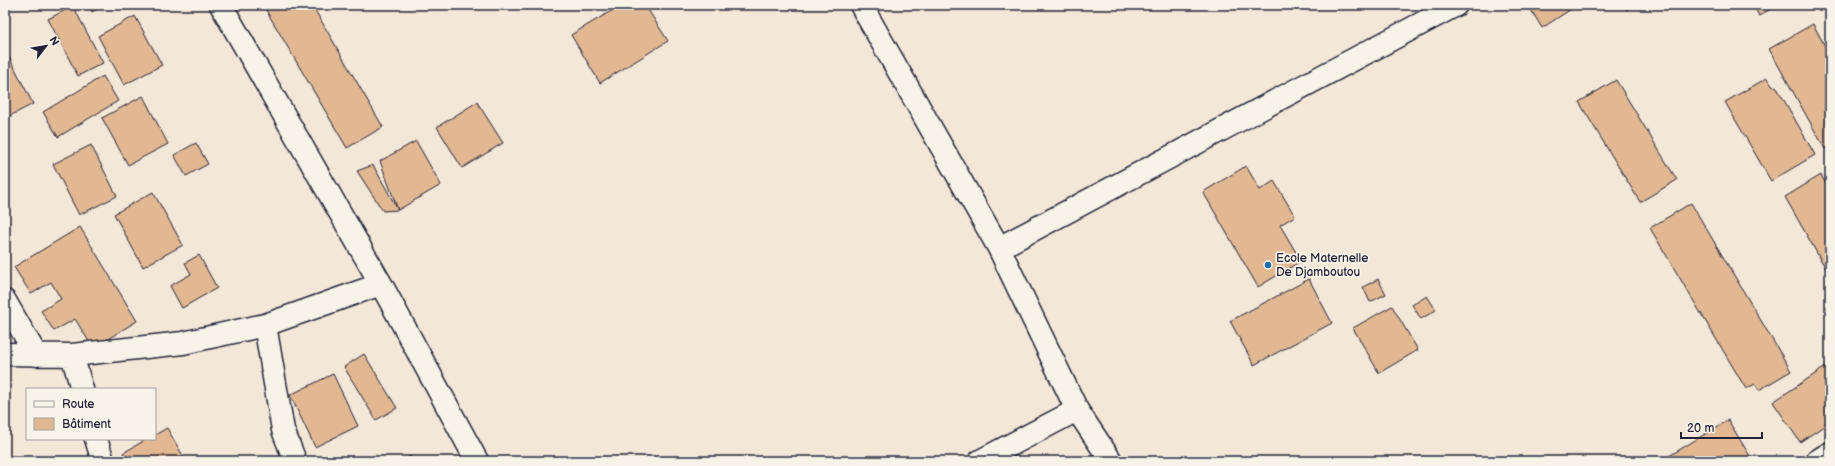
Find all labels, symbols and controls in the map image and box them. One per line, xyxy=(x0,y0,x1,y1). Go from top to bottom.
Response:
north arrow xyxy=(26,26,66,66)
text: N xyxy=(46,34,62,48)
place label: Ecole Maternelle De Djamboutou xyxy=(1276,251,1368,280)
marker: Ecole Maternelle De Djamboutou xyxy=(1263,260,1273,270)
legend xyxy=(26,388,156,440)
text: Route xyxy=(62,397,94,412)
scale bar xyxy=(1681,414,1762,440)
text: Bâtiment xyxy=(62,417,111,432)
text: 20 m xyxy=(1687,421,1714,436)

